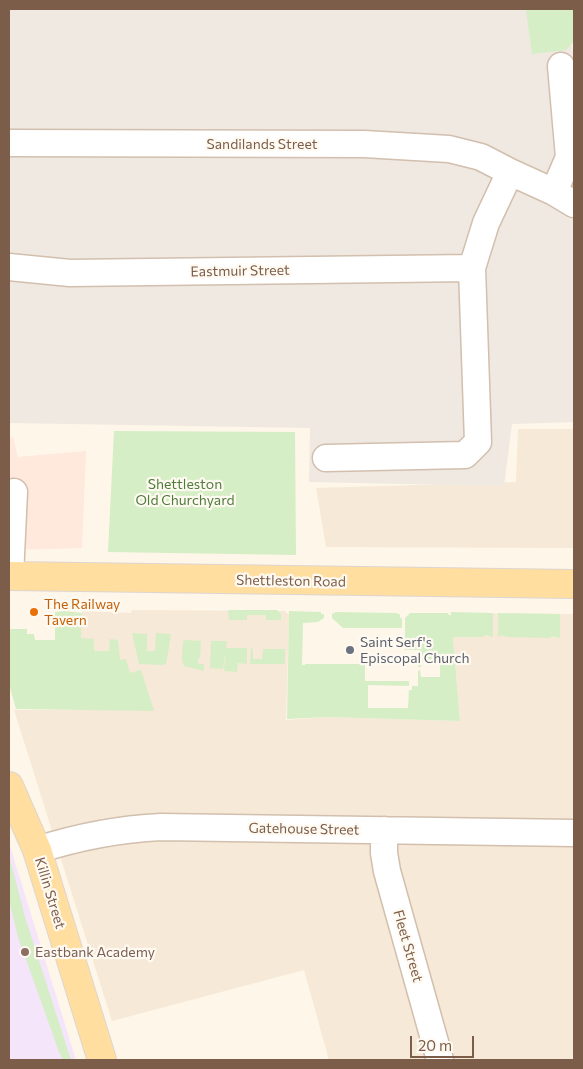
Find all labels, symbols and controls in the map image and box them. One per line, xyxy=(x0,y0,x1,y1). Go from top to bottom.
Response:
street label: Sandilands Street xyxy=(207,136,317,152)
street label: Eastmuir Street xyxy=(190,262,290,280)
park label: Shettleston Old Churchyard xyxy=(135,476,235,508)
street label: Shettleston Road xyxy=(236,572,346,590)
place label: The Railway Tavern xyxy=(44,596,120,628)
marker: The Railway Tavern xyxy=(28,606,40,618)
place label: Saint Serf's Episcopal Church xyxy=(360,634,469,666)
marker: Saint Serf's Episcopal Church xyxy=(344,644,356,656)
street label: Gatehouse Street xyxy=(248,820,360,838)
street label: Killin Street xyxy=(31,855,69,931)
street label: Fleet Street xyxy=(390,908,426,984)
place label: Eastbank Academy xyxy=(35,944,155,960)
marker: Eastbank Academy xyxy=(19,946,31,958)
scale bar xyxy=(413,1026,477,1058)
text: 20 m xyxy=(418,1036,452,1054)

